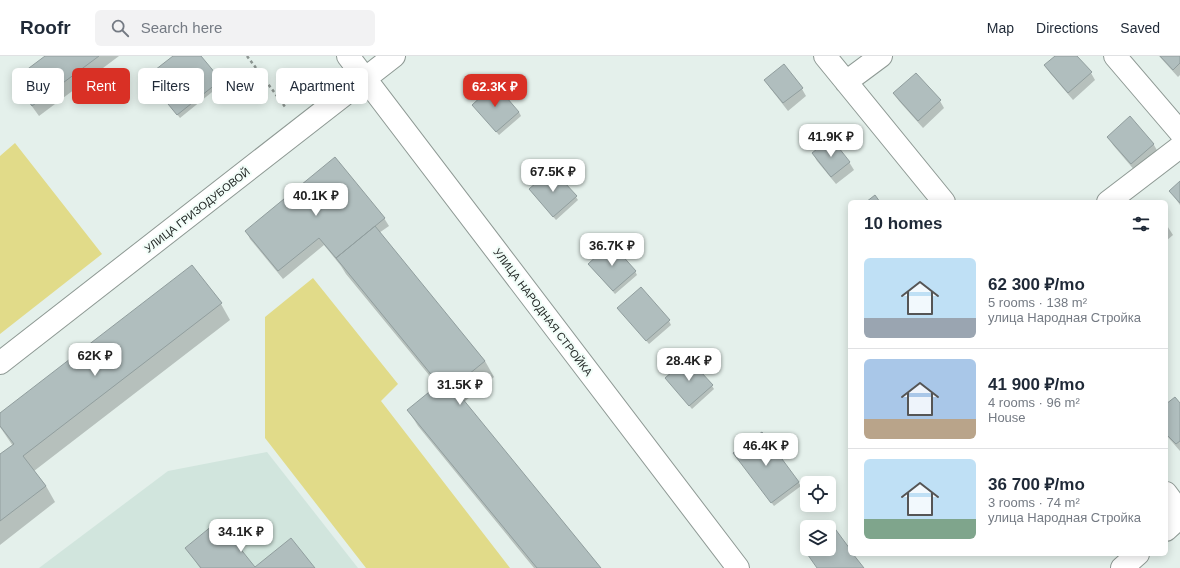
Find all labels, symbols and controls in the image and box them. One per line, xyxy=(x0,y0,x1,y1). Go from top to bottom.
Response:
search box xyxy=(95,10,375,46)
text: Roofr xyxy=(20,17,71,38)
icon: search xyxy=(109,17,131,39)
text: Search here xyxy=(141,19,222,36)
text: Map xyxy=(987,20,1014,36)
text: Directions xyxy=(1036,20,1098,36)
text: Saved xyxy=(1120,20,1160,36)
chip: Buy xyxy=(12,68,64,104)
chip: Rent xyxy=(72,68,130,104)
chip: Filters xyxy=(138,68,204,104)
chip: New xyxy=(212,68,268,104)
chip: Apartment xyxy=(276,68,368,104)
pin: 62.3K ₽ xyxy=(458,74,532,108)
text: 62.3K ₽ xyxy=(472,79,518,94)
pin: 41.9K ₽ xyxy=(794,124,868,158)
text: 41.9K ₽ xyxy=(808,129,854,144)
pin: 67.5K ₽ xyxy=(516,159,590,193)
text: 67.5K ₽ xyxy=(530,164,576,179)
street label: УЛИЦА ГРИЗОДУБОВОЙ xyxy=(142,165,252,255)
pin: 40.1K ₽ xyxy=(279,183,353,217)
text: 40.1K ₽ xyxy=(293,188,339,203)
icon: filters xyxy=(1130,213,1152,235)
text: 10 homes xyxy=(864,214,942,233)
pin: 36.7K ₽ xyxy=(575,233,649,267)
text: 36.7K ₽ xyxy=(589,238,635,253)
street label: УЛИЦА НАРОДНАЯ СТРОЙКА xyxy=(491,246,595,379)
icon: home xyxy=(896,274,944,322)
text: 62 300 ₽/mo xyxy=(988,275,1085,294)
text: 5 rooms · 138 m² xyxy=(988,295,1087,310)
text: улица Народная Стройка xyxy=(988,310,1141,325)
pin: 62K ₽ xyxy=(67,343,123,377)
text: 62K ₽ xyxy=(77,348,113,363)
pin: 28.4K ₽ xyxy=(652,348,726,382)
text: 28.4K ₽ xyxy=(666,353,712,368)
pin: 31.5K ₽ xyxy=(423,372,497,406)
icon: home xyxy=(896,375,944,423)
text: 41 900 ₽/mo xyxy=(988,375,1085,394)
text: 31.5K ₽ xyxy=(437,377,483,392)
text: 4 rooms · 96 m² xyxy=(988,395,1080,410)
text: House xyxy=(988,410,1026,425)
pin: 46.4K ₽ xyxy=(729,433,803,467)
text: 46.4K ₽ xyxy=(743,438,789,453)
icon: home xyxy=(896,475,944,523)
text: 36 700 ₽/mo xyxy=(988,475,1085,494)
map controls xyxy=(800,476,836,556)
button: locate xyxy=(800,476,836,512)
text: 3 rooms · 74 m² xyxy=(988,495,1080,510)
text: улица Народная Стройка xyxy=(988,510,1141,525)
pin: 34.1K ₽ xyxy=(204,519,278,553)
button: layers xyxy=(800,520,836,556)
text: 34.1K ₽ xyxy=(218,524,264,539)

